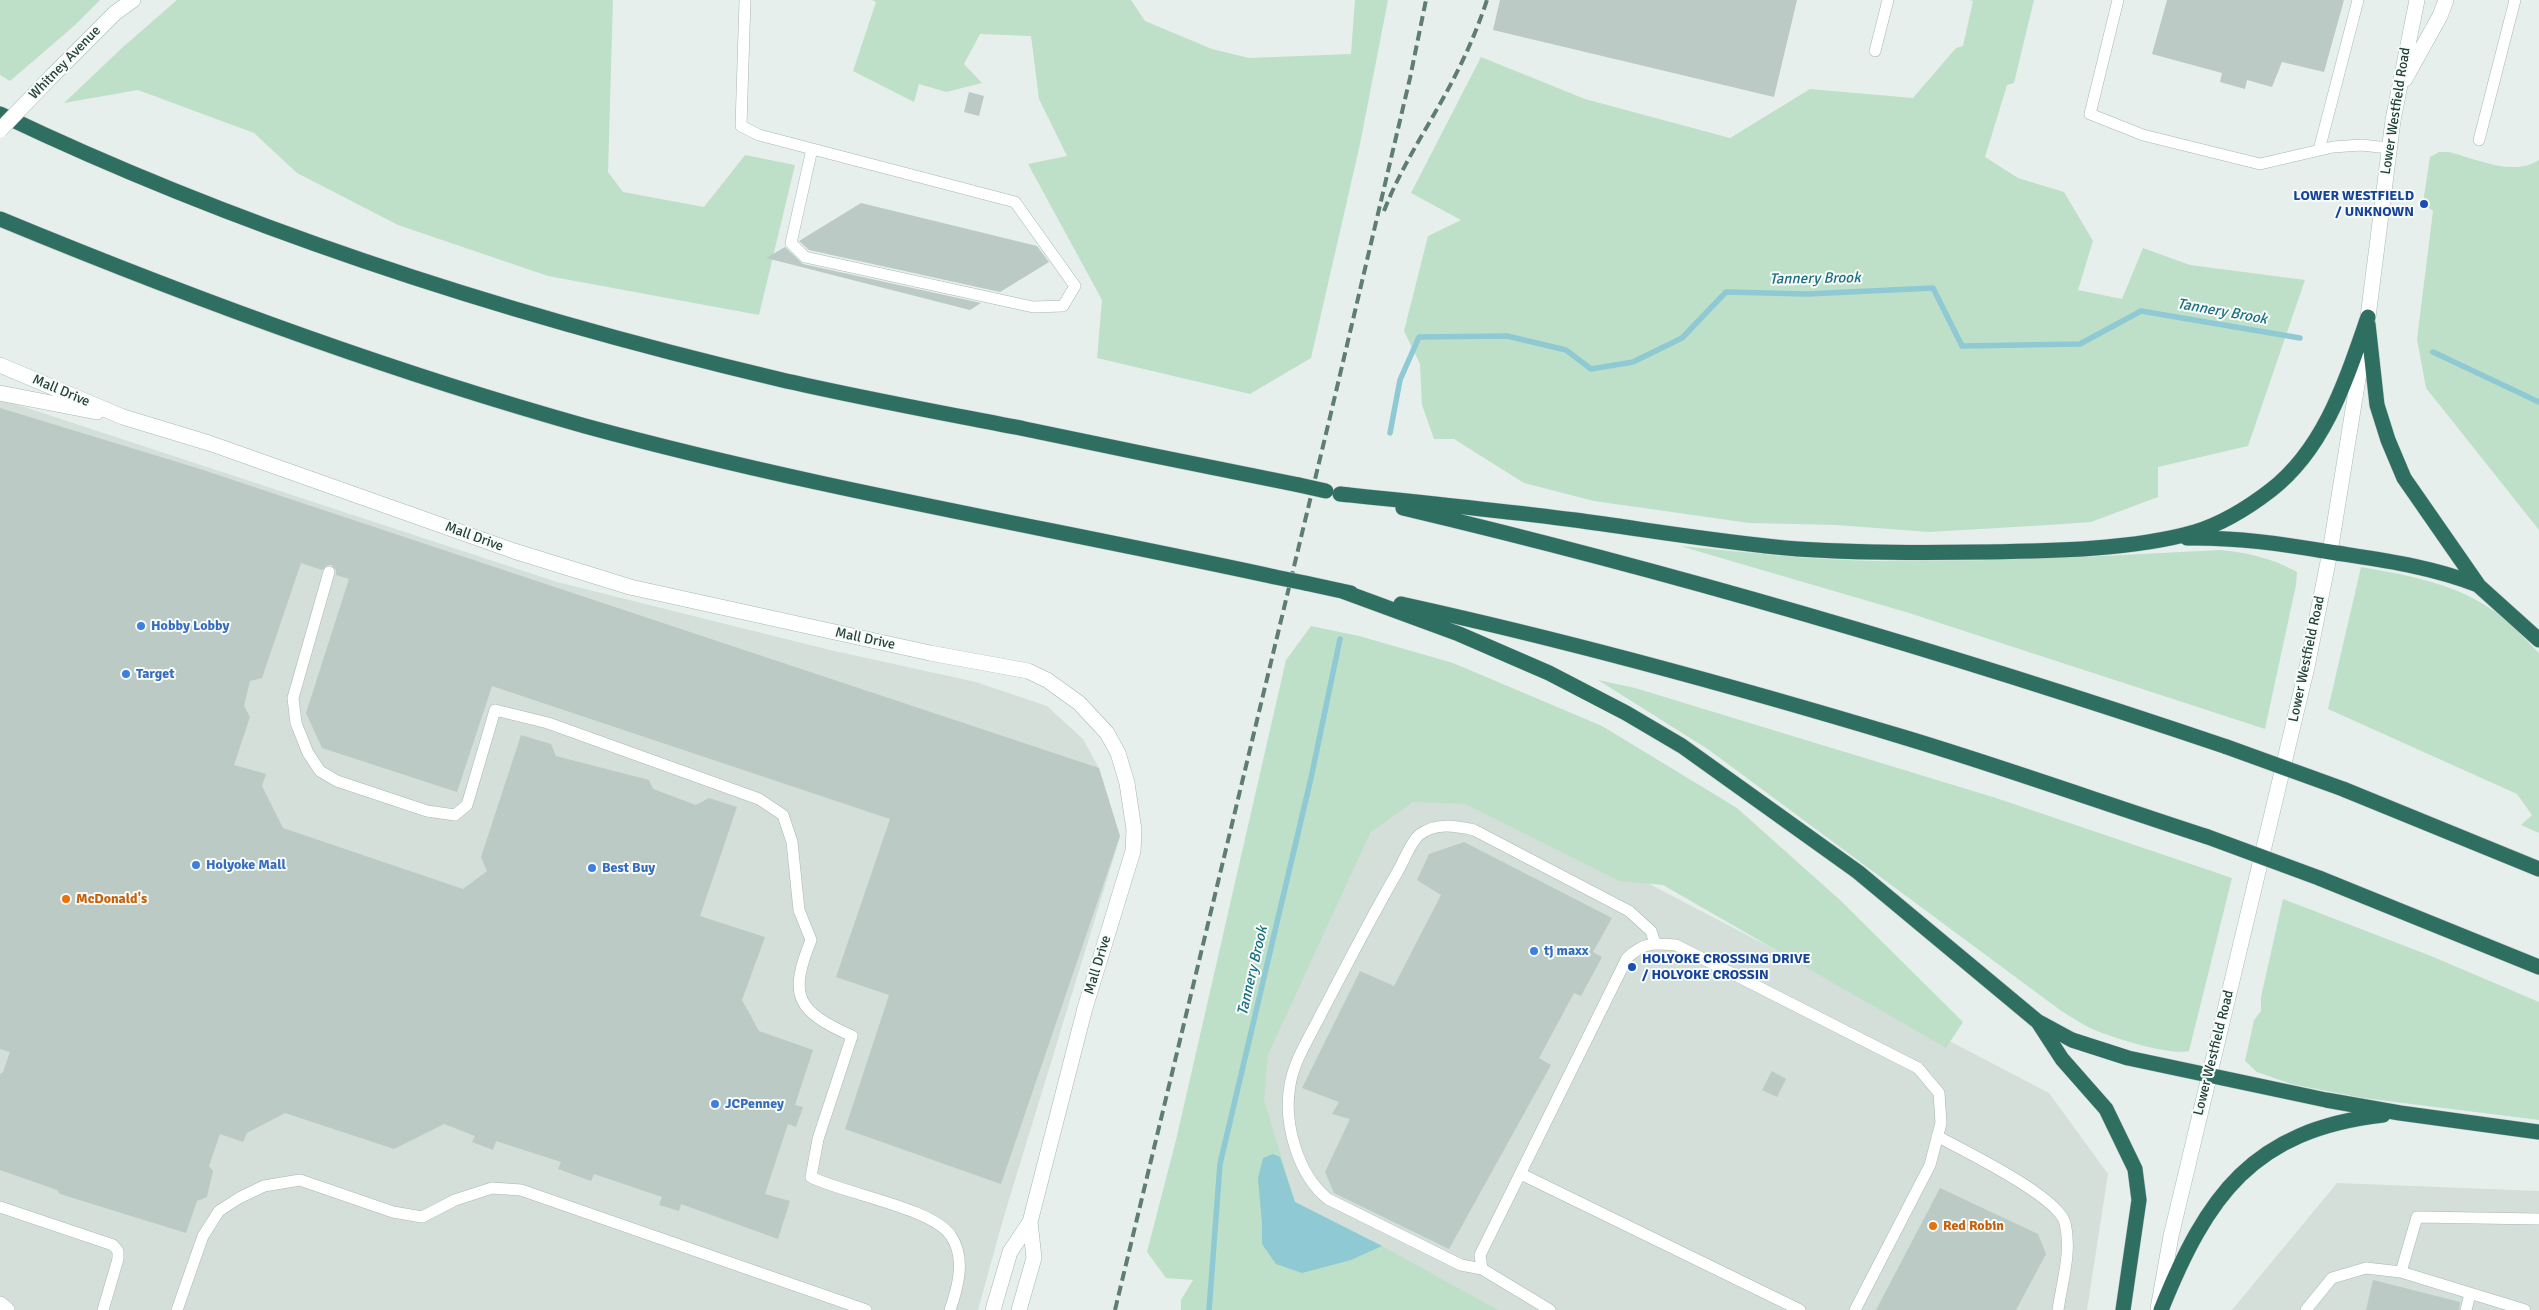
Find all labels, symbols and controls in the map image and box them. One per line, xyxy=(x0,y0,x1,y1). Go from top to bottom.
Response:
street label: Whitney Avenue xyxy=(26,23,104,103)
street label: Lower Westfield Road xyxy=(2378,46,2414,176)
place label: LOWER WESTFIELD / UNKNOWN xyxy=(2293,188,2414,220)
marker: LOWER WESTFIELD / UNKNOWN xyxy=(2418,198,2430,210)
water label: Tannery Brook xyxy=(1769,269,1861,289)
water label: Tannery Brook xyxy=(2176,295,2268,329)
street label: Mall Drive xyxy=(30,371,92,411)
street label: Mall Drive xyxy=(443,519,505,555)
street label: Lower Westfield Road xyxy=(2285,594,2329,724)
place label: Hobby Lobby xyxy=(151,618,229,634)
marker: Hobby Lobby xyxy=(135,620,147,632)
street label: Mall Drive xyxy=(833,624,897,654)
place label: Target xyxy=(136,666,174,682)
marker: Target xyxy=(120,668,132,680)
place label: Holyoke Mall xyxy=(206,857,286,873)
marker: Holyoke Mall xyxy=(190,859,202,871)
place label: Best Buy xyxy=(602,860,655,876)
marker: Best Buy xyxy=(586,862,598,874)
place label: McDonald's xyxy=(76,891,147,907)
marker: McDonald's xyxy=(60,893,72,905)
water label: Tannery Brook xyxy=(1234,925,1272,1017)
street label: Mall Drive xyxy=(1081,933,1115,997)
place label: tj maxx xyxy=(1544,943,1589,959)
marker: tj maxx xyxy=(1528,945,1540,957)
place label: HOLYOKE CROSSING DRIVE / HOLYOKE CROSSIN xyxy=(1642,951,1811,984)
marker: HOLYOKE CROSSING DRIVE / HOLYOKE CROSSIN xyxy=(1626,961,1638,973)
street label: Lower Westfield Road xyxy=(2190,989,2238,1117)
place label: JCPenney xyxy=(725,1096,784,1112)
marker: JCPenney xyxy=(709,1098,721,1110)
place label: Red Robin xyxy=(1943,1218,2004,1234)
marker: Red Robin xyxy=(1927,1220,1939,1232)

